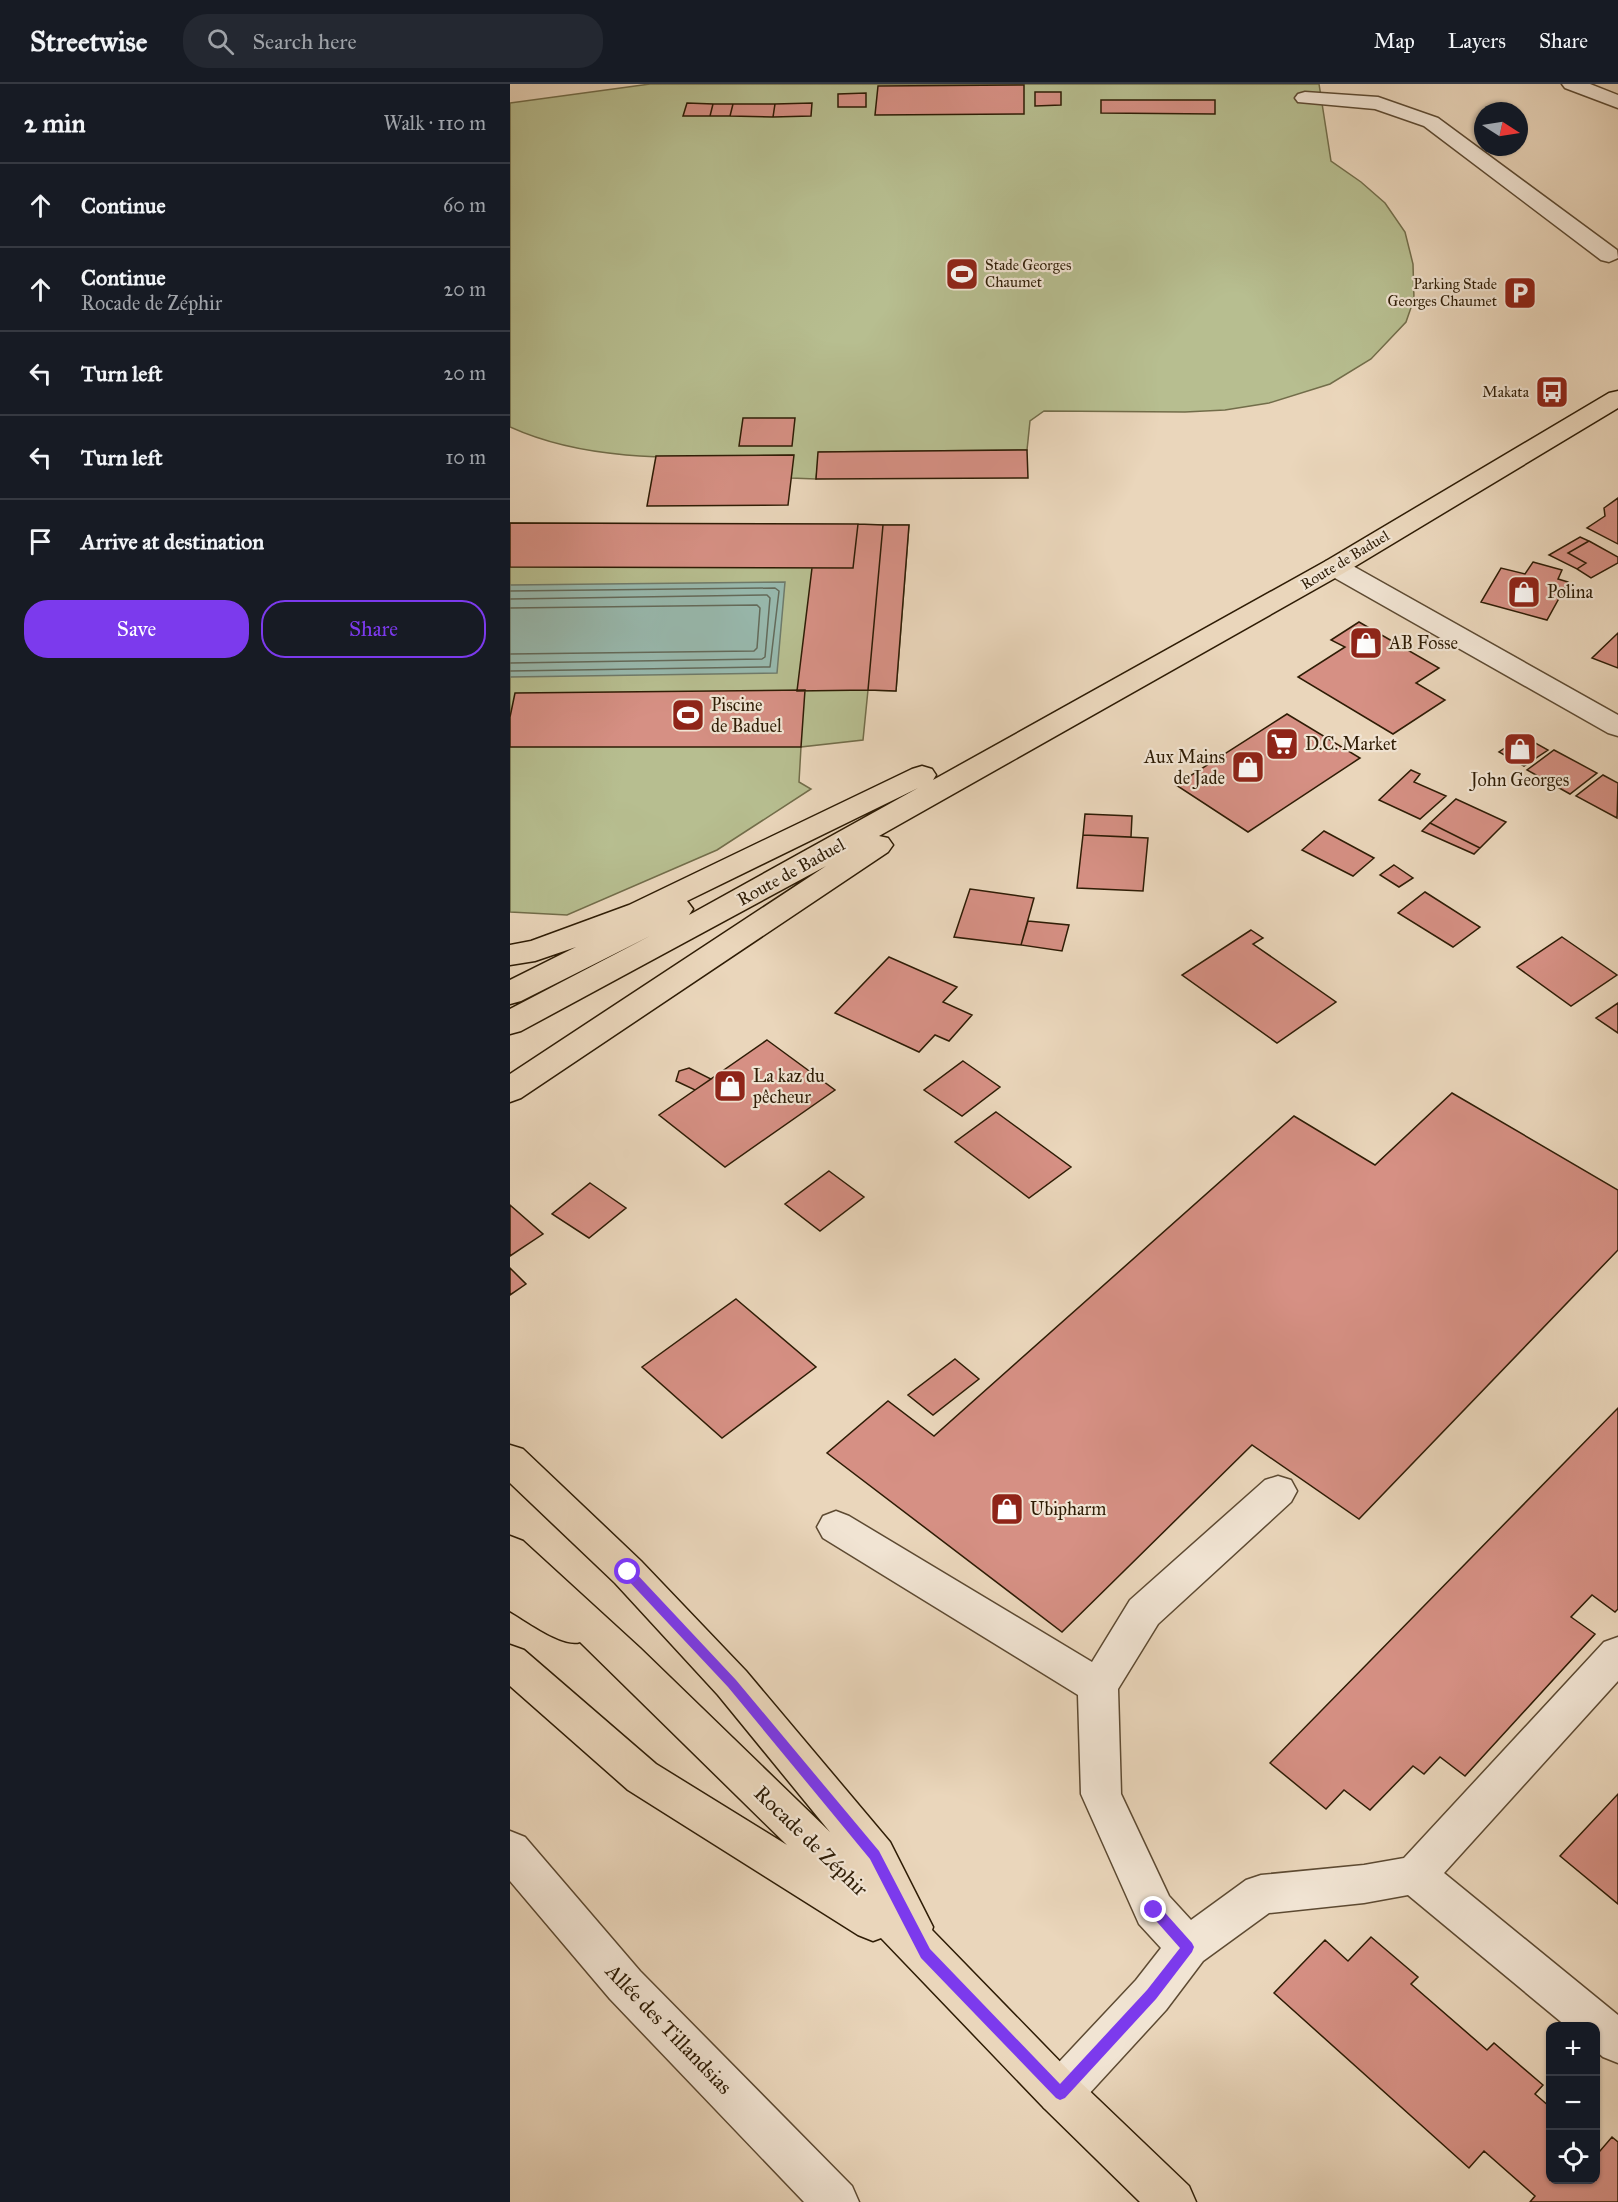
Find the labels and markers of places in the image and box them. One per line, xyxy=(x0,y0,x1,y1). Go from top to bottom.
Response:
sports icon: Stade Georges Chaumet xyxy=(944,256,980,292)
place label: Stade Georges Chaumet xyxy=(985,256,1071,291)
place label: Parking Stade Georges Chaumet xyxy=(1388,275,1498,310)
parking icon: Parking Stade Georges Chaumet xyxy=(1502,275,1538,311)
bus stop icon: Makata xyxy=(1534,374,1570,410)
place label: Makata xyxy=(1482,383,1530,401)
shop icon: Polina xyxy=(1506,574,1542,610)
place label: Polina xyxy=(1547,581,1594,603)
shop icon: AB Fosse xyxy=(1348,625,1384,661)
place label: AB Fosse xyxy=(1388,632,1458,654)
place label: Piscine de Baduel xyxy=(711,694,782,737)
sports icon: Piscine de Baduel xyxy=(670,697,706,733)
supermarket icon: D.C. Market xyxy=(1264,726,1300,762)
shop icon: John Georges xyxy=(1502,731,1538,767)
place label: D.C. Market xyxy=(1305,733,1398,755)
place label: Aux Mains de Jade xyxy=(1143,746,1225,790)
shop icon: Aux Mains de Jade xyxy=(1230,749,1266,785)
place label: John Georges xyxy=(1469,769,1569,792)
place label: La kaz du pêcheur xyxy=(752,1065,825,1108)
shop icon: La kaz du pêcheur xyxy=(712,1068,748,1104)
shop icon: Ubipharm xyxy=(989,1491,1025,1527)
place label: Ubipharm xyxy=(1030,1498,1106,1520)

